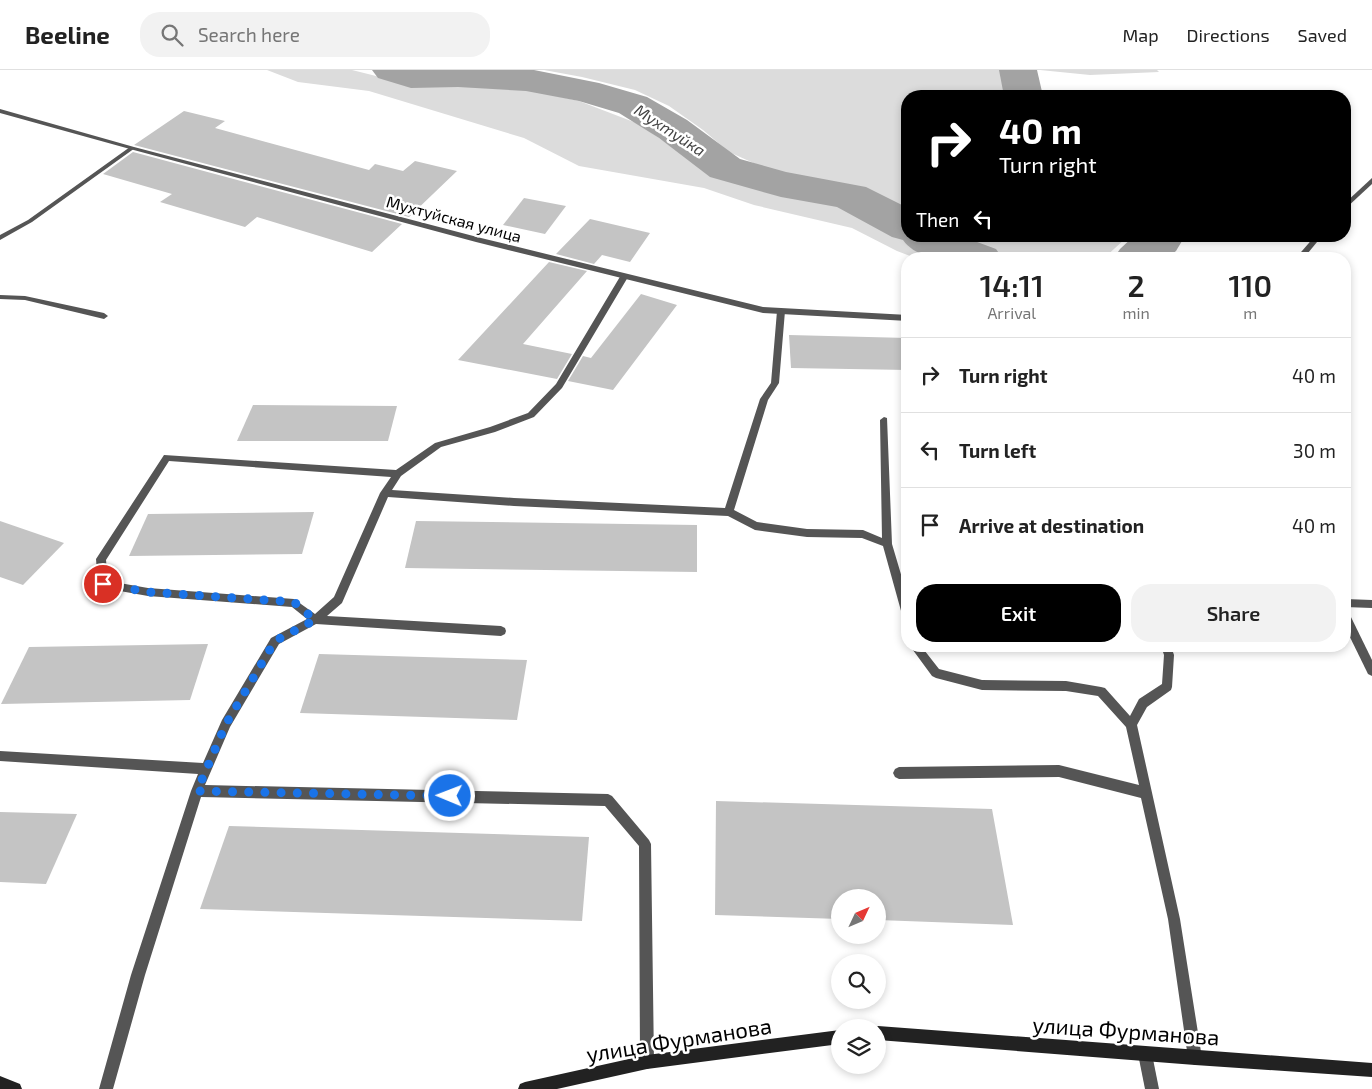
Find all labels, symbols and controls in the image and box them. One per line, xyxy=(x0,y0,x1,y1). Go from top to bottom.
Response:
search box xyxy=(140,12,490,57)
text: Beeline xyxy=(25,20,110,49)
icon: search xyxy=(158,21,186,49)
text: Search here xyxy=(198,23,300,46)
text: Map xyxy=(1122,24,1159,46)
text: Directions xyxy=(1187,24,1270,46)
text: Saved xyxy=(1298,24,1347,46)
water label: Мухтуйка xyxy=(631,100,709,159)
text: 40 m xyxy=(999,109,1082,151)
icon: right xyxy=(916,110,981,175)
text: Turn right xyxy=(999,151,1097,177)
street label: Мухтуйская улица xyxy=(384,191,524,247)
icon: left xyxy=(969,205,997,233)
text: Then xyxy=(916,208,959,231)
text: 14:11 xyxy=(980,267,1044,303)
text: 2 xyxy=(1128,267,1145,303)
text: 110 xyxy=(1229,267,1272,303)
text: Arrival xyxy=(987,303,1036,322)
text: min xyxy=(1122,303,1150,322)
text: m xyxy=(1243,303,1257,322)
icon: right xyxy=(916,361,944,389)
text: Turn right xyxy=(959,364,1047,387)
text: 40 m xyxy=(1292,364,1336,387)
icon: left xyxy=(916,436,944,464)
text: Turn left xyxy=(959,439,1036,462)
text: 30 m xyxy=(1293,439,1336,462)
icon: arrive xyxy=(916,511,944,539)
text: Arrive at destination xyxy=(959,514,1144,537)
text: 40 m xyxy=(1292,514,1336,537)
pin xyxy=(82,563,124,605)
icon: arrive xyxy=(89,570,117,598)
button: Exit xyxy=(916,584,1121,642)
button: Share xyxy=(1131,584,1336,642)
position arrow xyxy=(423,769,475,821)
north arrow xyxy=(831,889,886,944)
map controls xyxy=(831,889,886,1074)
button: search xyxy=(831,954,886,1009)
street label: улица Фурманова xyxy=(1032,1011,1220,1050)
street label: улица Фурманова xyxy=(584,1012,774,1067)
button: layers xyxy=(831,1019,886,1074)

